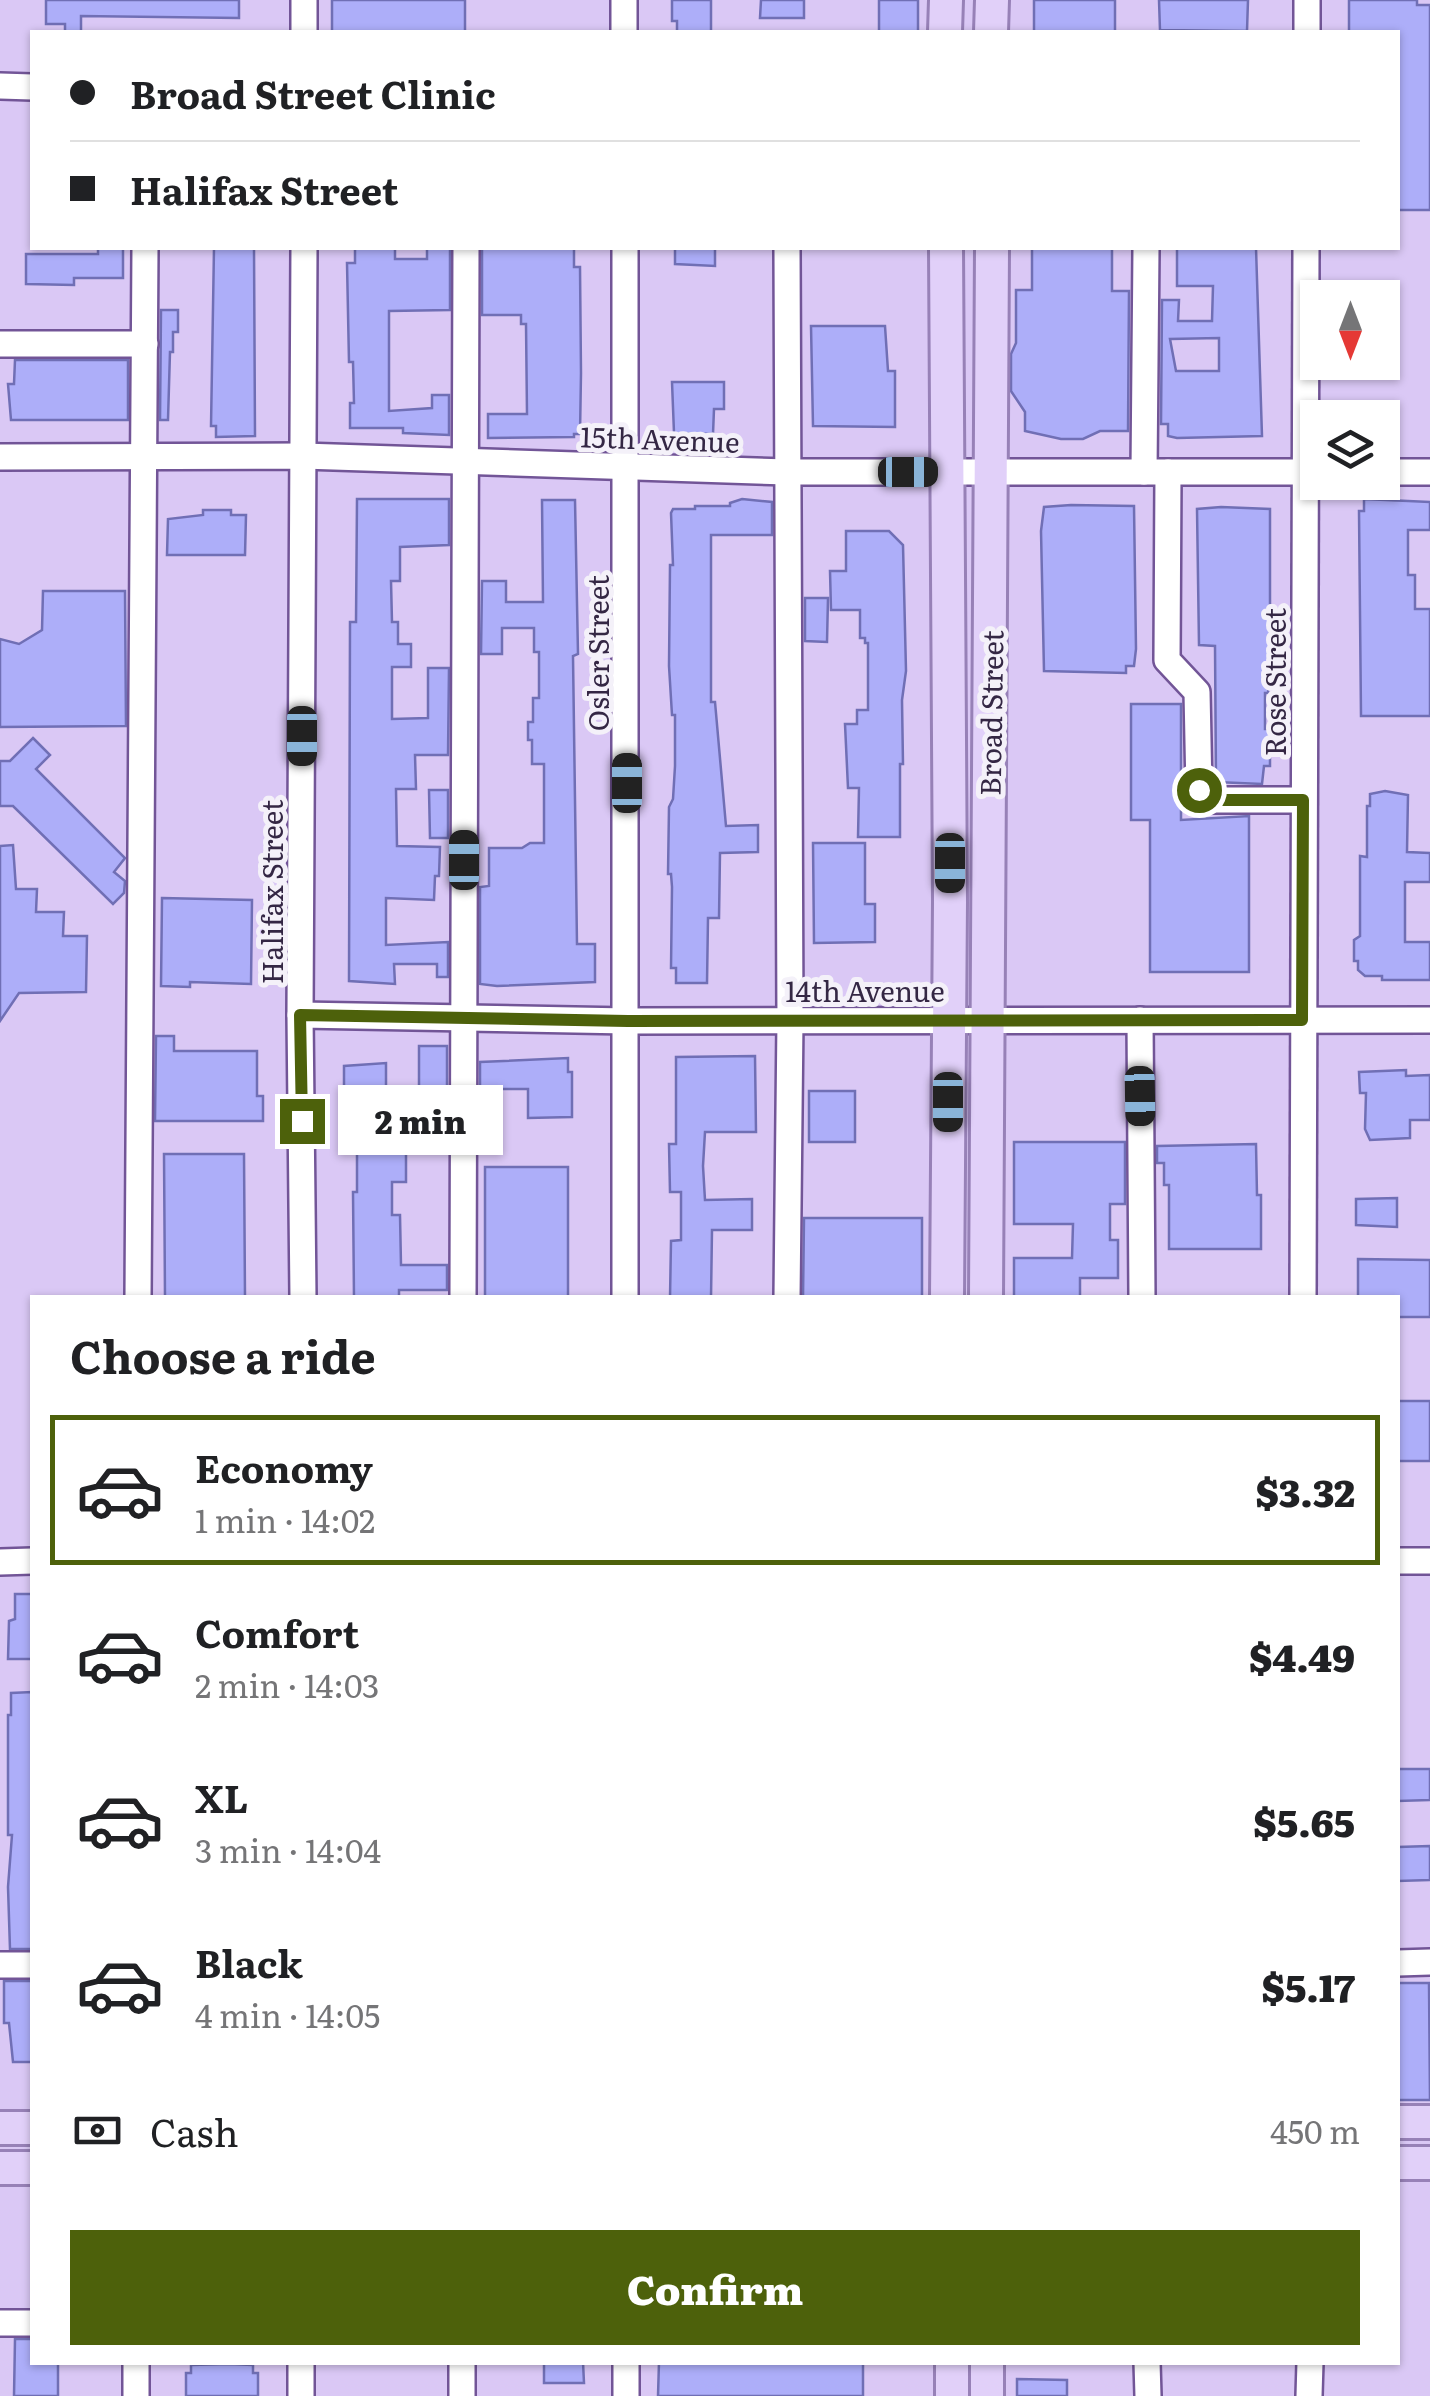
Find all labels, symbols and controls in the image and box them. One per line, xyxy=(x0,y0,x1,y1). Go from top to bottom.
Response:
text: Broad Street Clinic xyxy=(130,64,496,121)
text: Halifax Street xyxy=(130,160,399,217)
north arrow xyxy=(1300,280,1400,380)
map controls xyxy=(1300,280,1400,500)
button: layers xyxy=(1300,400,1400,500)
street label: 15th Avenue xyxy=(580,414,740,462)
car xyxy=(878,457,938,487)
street label: Osler Street xyxy=(576,574,618,731)
street label: Rose Street xyxy=(1253,607,1295,756)
street label: Broad Street xyxy=(968,629,1012,796)
car xyxy=(287,706,317,766)
car xyxy=(612,753,642,813)
route start xyxy=(1177,768,1222,813)
street label: Halifax Street xyxy=(250,799,292,984)
car xyxy=(449,830,479,890)
car xyxy=(935,833,965,893)
street label: 14th Avenue xyxy=(785,969,945,1011)
car xyxy=(1124,1066,1156,1126)
car xyxy=(933,1072,963,1132)
callout: 2 min xyxy=(337,1086,502,1156)
text: 2 min xyxy=(375,1096,466,1144)
route end xyxy=(280,1099,325,1144)
text: Choose a ride xyxy=(70,1321,376,1388)
text: Economy xyxy=(195,1438,373,1495)
icon: car xyxy=(75,1445,165,1535)
text: $3.32 xyxy=(1255,1462,1355,1519)
text: 1 min · 14:02 xyxy=(195,1495,375,1543)
text: Comfort xyxy=(195,1603,359,1660)
icon: car xyxy=(75,1610,165,1700)
text: $4.49 xyxy=(1249,1627,1355,1684)
text: 2 min · 14:03 xyxy=(195,1660,379,1708)
text: XL xyxy=(195,1768,248,1825)
icon: car xyxy=(75,1775,165,1865)
text: $5.65 xyxy=(1253,1792,1355,1849)
text: 3 min · 14:04 xyxy=(195,1825,381,1873)
text: Black xyxy=(195,1933,303,1990)
icon: car xyxy=(75,1940,165,2030)
text: $5.17 xyxy=(1262,1957,1355,2014)
text: 4 min · 14:05 xyxy=(195,1990,380,2038)
text: Cash xyxy=(150,2102,239,2159)
icon: cash xyxy=(70,2103,125,2158)
text: 450 m xyxy=(1270,2106,1360,2154)
button: Confirm xyxy=(70,2230,1360,2345)

